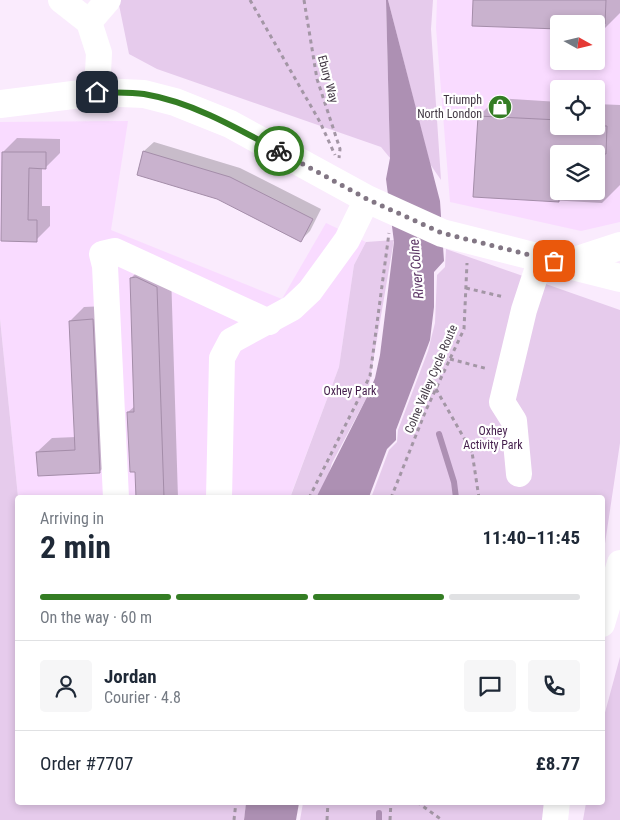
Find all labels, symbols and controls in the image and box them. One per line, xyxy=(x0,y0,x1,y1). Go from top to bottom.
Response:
north arrow xyxy=(550,15,605,70)
map controls xyxy=(550,15,605,200)
street label: Ebury Way xyxy=(315,54,341,104)
pin xyxy=(76,71,118,113)
icon: home xyxy=(83,78,111,106)
button: locate xyxy=(550,80,605,135)
place label: Triumph North London xyxy=(417,93,482,121)
shop icon: Triumph North London xyxy=(487,94,513,120)
courier xyxy=(254,126,304,176)
icon: bike xyxy=(265,137,293,165)
button: layers xyxy=(550,145,605,200)
water label: River Colne xyxy=(405,238,427,300)
pin xyxy=(533,240,575,282)
icon: bag xyxy=(540,247,568,275)
street label: Colne Valley Cycle Route xyxy=(402,322,460,435)
park label: Oxhey Park xyxy=(324,384,377,398)
park label: Oxhey Activity Park xyxy=(463,424,523,452)
text: Arriving in xyxy=(40,509,104,528)
text: 11:40–11:45 xyxy=(482,526,580,549)
text: 2 min xyxy=(40,528,111,566)
text: On the way · 60 m xyxy=(40,608,152,627)
button: person xyxy=(40,660,92,712)
button: chat xyxy=(464,660,516,712)
button: phone xyxy=(528,660,580,712)
text: Jordan xyxy=(104,665,157,688)
text: Courier · 4.8 xyxy=(104,688,181,707)
text: Order #7707 xyxy=(40,752,133,775)
text: £8.77 xyxy=(536,752,580,775)

